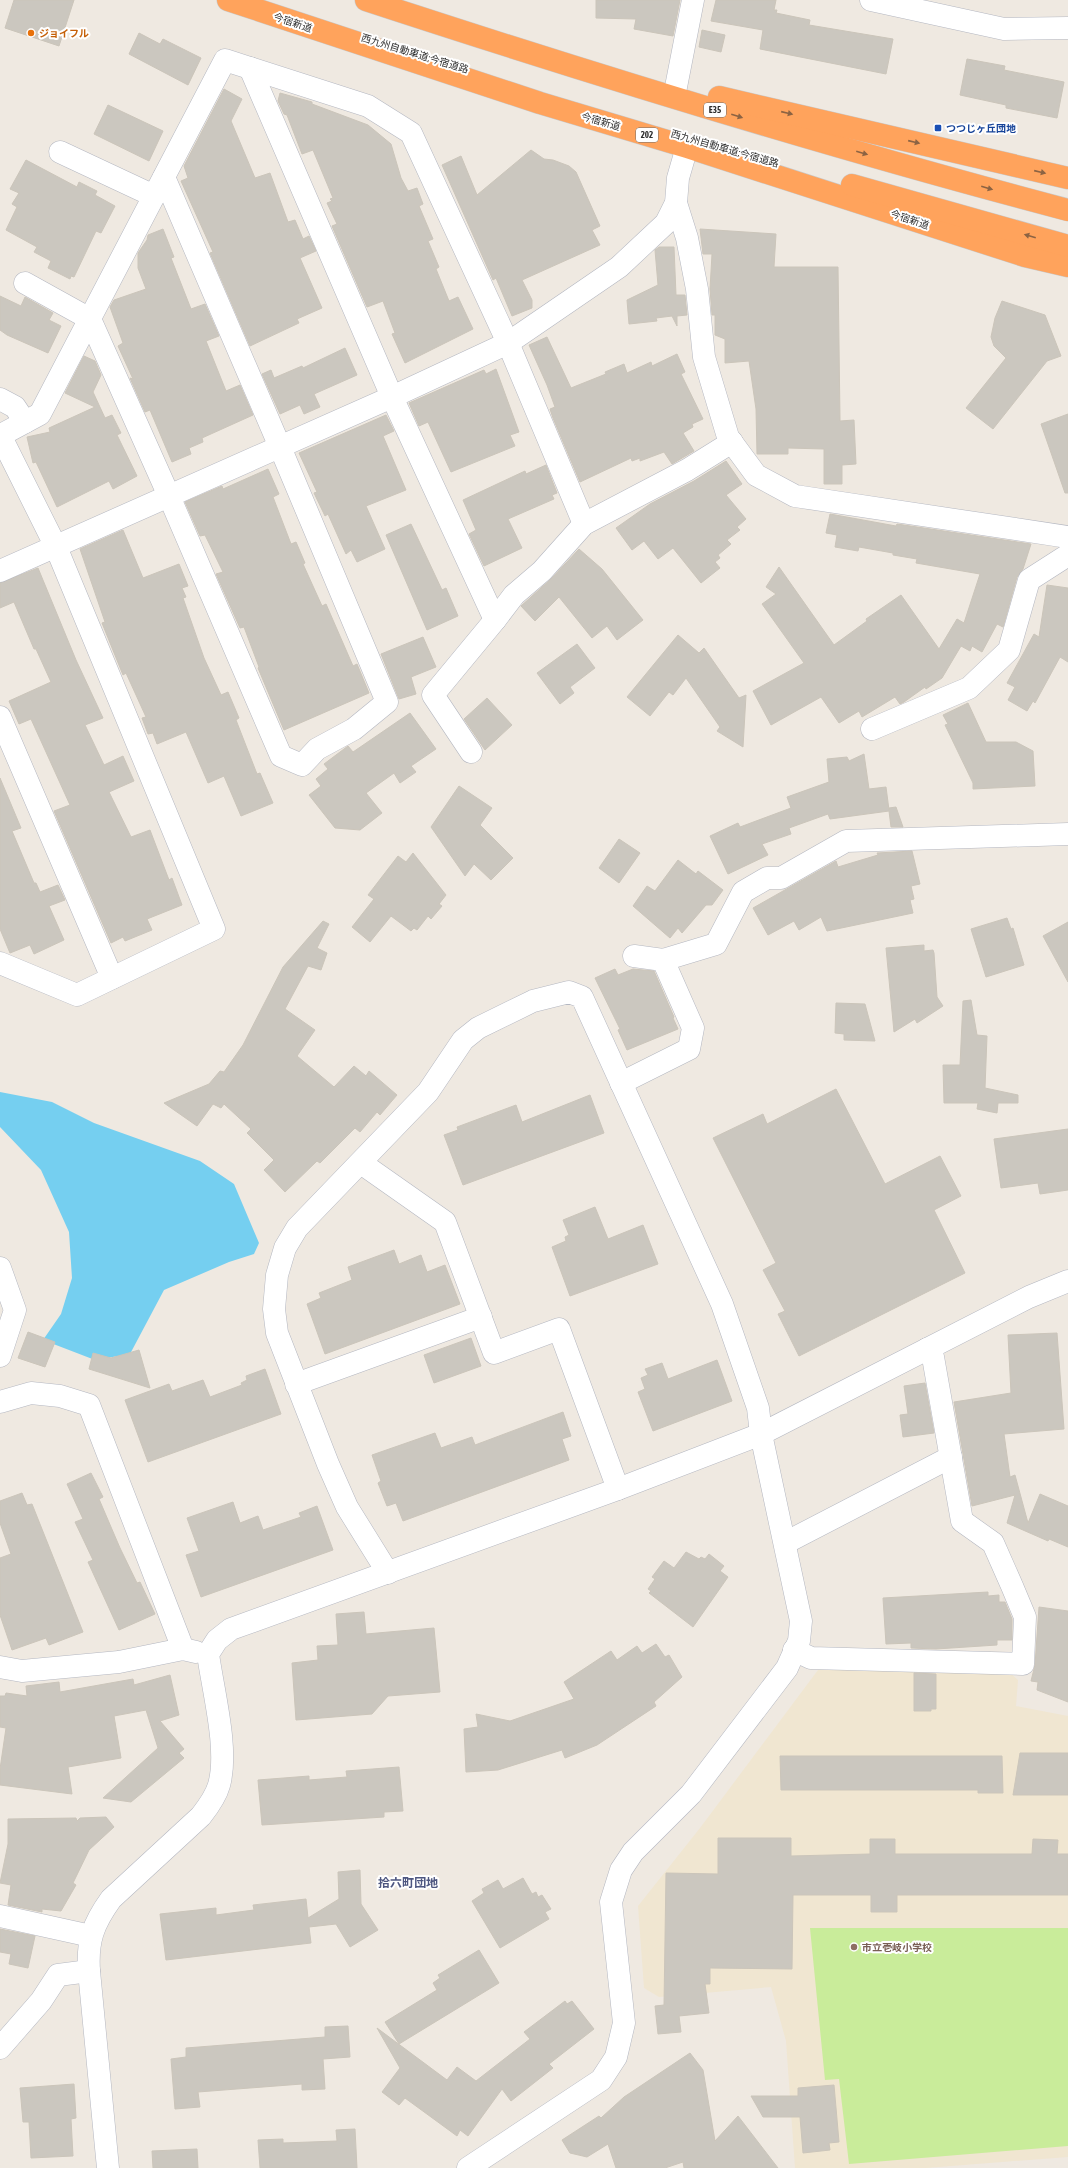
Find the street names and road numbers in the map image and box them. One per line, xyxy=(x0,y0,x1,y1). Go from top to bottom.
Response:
street label: 今宿新道 xyxy=(272,11,314,34)
street label: 西九州自動車道;今宿道路 xyxy=(360,32,470,75)
road number: E35 xyxy=(704,103,726,117)
street label: 今宿新道 xyxy=(580,111,622,132)
road number: 202 xyxy=(636,128,658,142)
street label: 西九州自動車道;今宿道路 xyxy=(670,128,780,169)
street label: 今宿新道 xyxy=(889,208,931,231)

